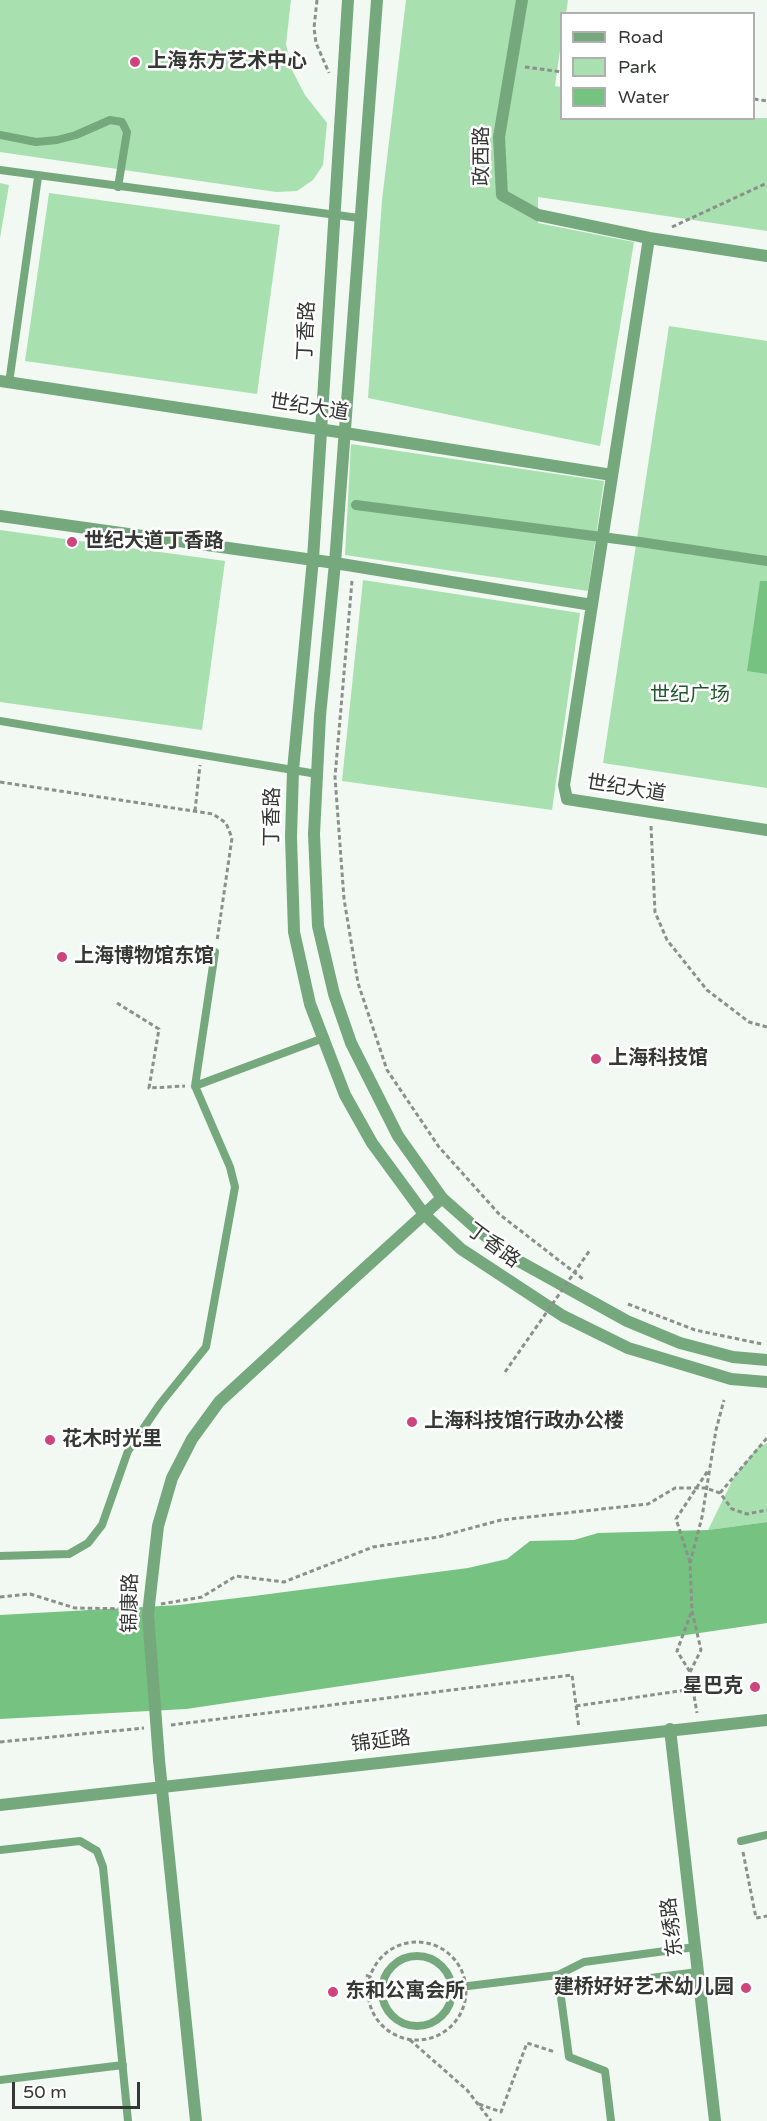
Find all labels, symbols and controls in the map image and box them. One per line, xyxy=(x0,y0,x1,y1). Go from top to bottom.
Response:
legend xyxy=(560,12,755,120)
text: Road xyxy=(618,26,663,48)
place label: 上海东方艺术中心 xyxy=(147,50,307,74)
marker: 上海东方艺术中心 xyxy=(128,55,142,69)
text: Park xyxy=(618,56,656,78)
text: Water xyxy=(618,86,669,108)
street label: 政西路 xyxy=(471,126,495,186)
street label: 丁香路 xyxy=(293,300,321,362)
street label: 世纪大道 xyxy=(268,390,350,426)
place label: 世纪大道丁香路 xyxy=(84,530,224,554)
marker: 世纪大道丁香路 xyxy=(65,535,79,549)
park label: 世纪广场 xyxy=(650,684,730,708)
street label: 世纪大道 xyxy=(585,771,667,807)
street label: 丁香路 xyxy=(260,787,286,847)
place label: 上海博物馆东馆 xyxy=(74,945,214,969)
marker: 上海博物馆东馆 xyxy=(55,950,69,964)
place label: 上海科技馆 xyxy=(608,1047,708,1071)
marker: 上海科技馆 xyxy=(589,1052,603,1066)
street label: 丁香路 xyxy=(462,1219,524,1273)
place label: 上海科技馆行政办公楼 xyxy=(424,1410,624,1434)
marker: 上海科技馆行政办公楼 xyxy=(405,1415,419,1429)
place label: 花木时光里 xyxy=(62,1428,162,1452)
marker: 花木时光里 xyxy=(43,1433,57,1447)
street label: 锦康路 xyxy=(118,1573,144,1633)
place label: 星巴克 xyxy=(683,1675,743,1699)
marker: 星巴克 xyxy=(748,1680,762,1694)
street label: 锦延路 xyxy=(350,1726,412,1758)
street label: 东绣路 xyxy=(657,1896,689,1958)
place label: 建桥好好艺术幼儿园 xyxy=(554,1976,734,2000)
place label: 东和公寓会所 xyxy=(345,1980,465,2004)
marker: 建桥好好艺术幼儿园 xyxy=(739,1981,753,1995)
marker: 东和公寓会所 xyxy=(326,1985,340,1999)
scale bar xyxy=(15,2070,142,2108)
text: 50 m xyxy=(23,2081,67,2103)

